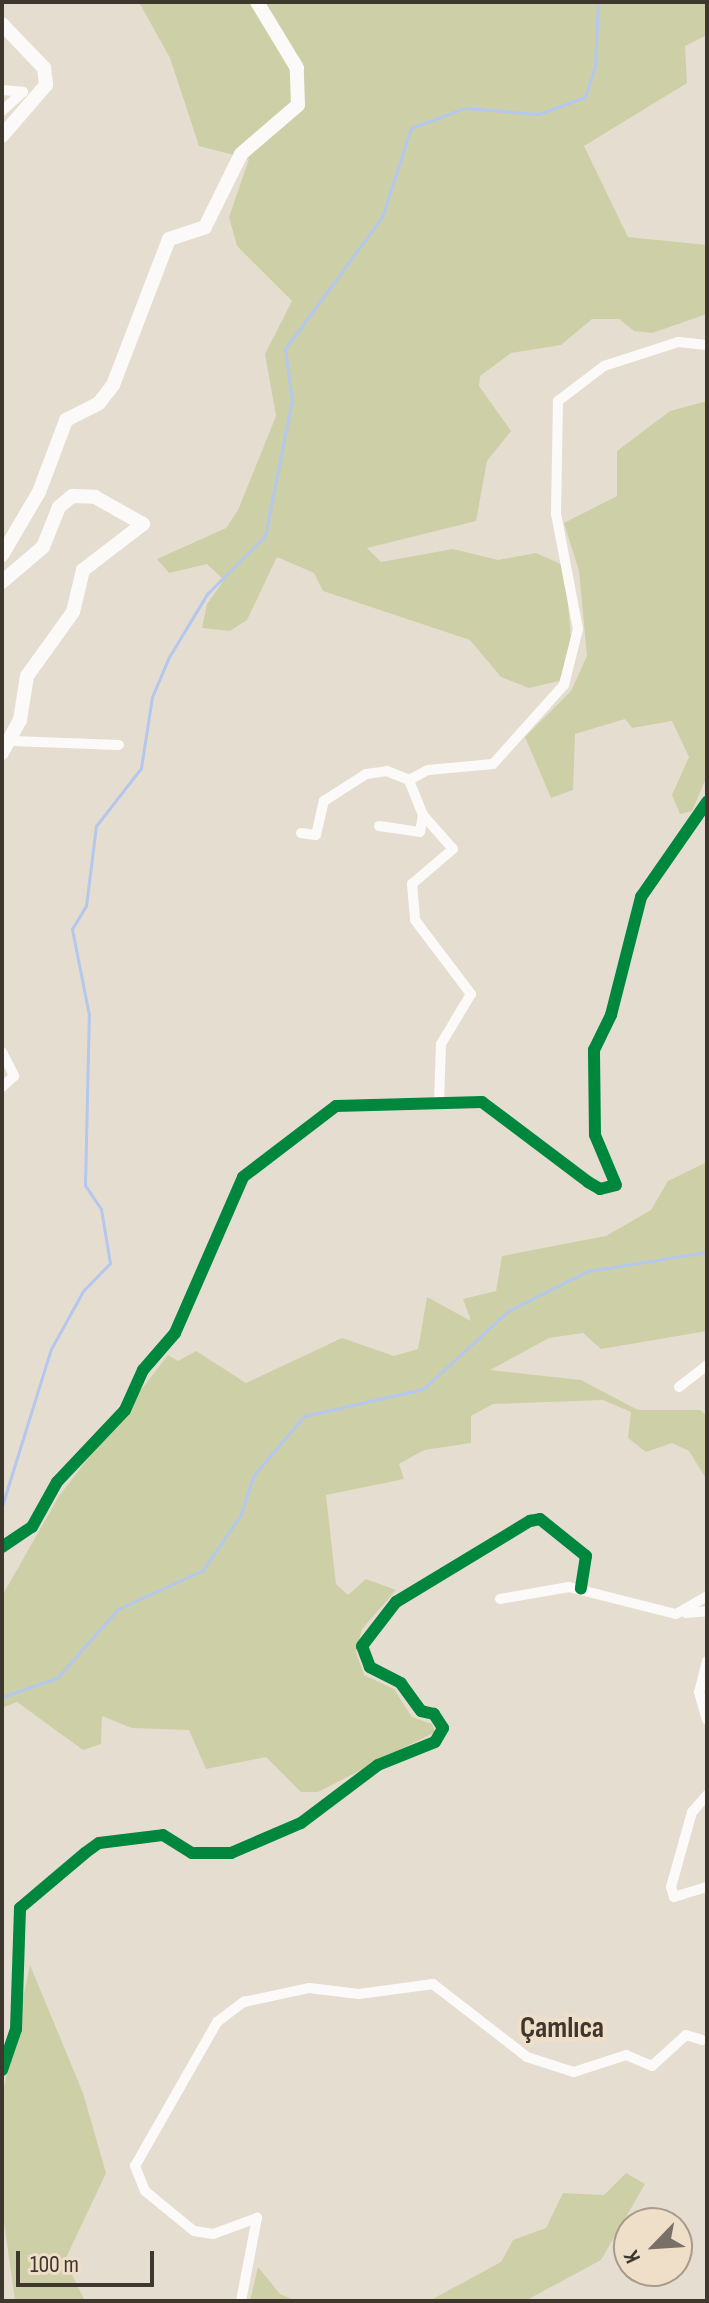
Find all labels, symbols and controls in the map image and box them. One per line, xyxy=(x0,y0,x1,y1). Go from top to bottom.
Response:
district label: Çamlıca xyxy=(520,2010,604,2046)
north arrow xyxy=(613,2207,693,2287)
scale bar xyxy=(20,2235,158,2285)
text: K xyxy=(618,2246,647,2267)
text: 100 m xyxy=(30,2250,79,2279)

